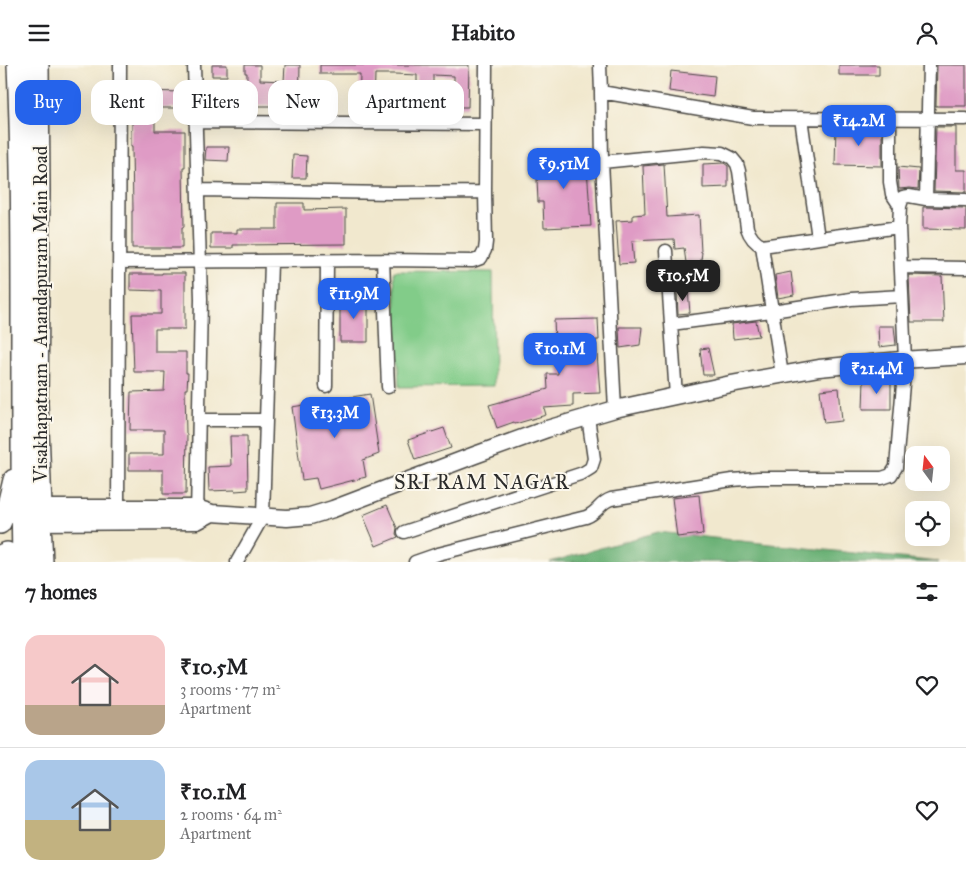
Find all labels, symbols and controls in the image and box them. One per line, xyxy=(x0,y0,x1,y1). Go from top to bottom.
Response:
icon: menu xyxy=(25,19,53,47)
text: Habito xyxy=(451,19,515,46)
icon: person xyxy=(913,19,941,47)
chip: Buy xyxy=(15,80,81,125)
chip: Rent xyxy=(91,80,163,125)
chip: Filters xyxy=(173,80,258,125)
chip: New xyxy=(268,80,338,125)
chip: Apartment xyxy=(348,80,464,125)
pin: ₹14.2M xyxy=(818,104,900,147)
text: ₹14.2M xyxy=(833,111,885,130)
street label: Visakhapatnam - Anandapuram Main Road xyxy=(29,145,52,483)
pin: ₹9.51M xyxy=(523,147,605,190)
text: ₹9.51M xyxy=(538,154,590,173)
pin: ₹10.5M xyxy=(642,259,724,302)
text: ₹10.5M xyxy=(657,266,709,285)
pin: ₹11.9M xyxy=(313,277,395,320)
text: ₹11.9M xyxy=(329,284,379,303)
pin: ₹10.1M xyxy=(519,333,601,375)
text: ₹10.1M xyxy=(535,339,585,358)
pin: ₹21.4M xyxy=(836,353,918,395)
text: ₹21.4M xyxy=(851,359,903,378)
pin: ₹13.3M xyxy=(294,397,376,439)
text: ₹13.3M xyxy=(311,403,359,422)
north arrow xyxy=(905,446,950,491)
map controls xyxy=(905,446,950,546)
district label: SRI RAM NAGAR xyxy=(394,470,570,494)
button: locate xyxy=(905,501,950,546)
icon: filters xyxy=(913,578,941,606)
text: 7 homes xyxy=(25,579,97,605)
text: ₹10.5M xyxy=(180,654,248,680)
icon: home xyxy=(65,655,125,715)
icon: heart xyxy=(913,671,941,699)
text: 3 rooms · 77 m² xyxy=(180,680,280,699)
text: Apartment xyxy=(180,699,252,718)
text: ₹10.1M xyxy=(180,779,247,805)
icon: home xyxy=(65,780,125,840)
icon: heart xyxy=(913,796,941,824)
text: 2 rooms · 64 m² xyxy=(180,805,282,824)
text: Apartment xyxy=(180,824,252,843)

